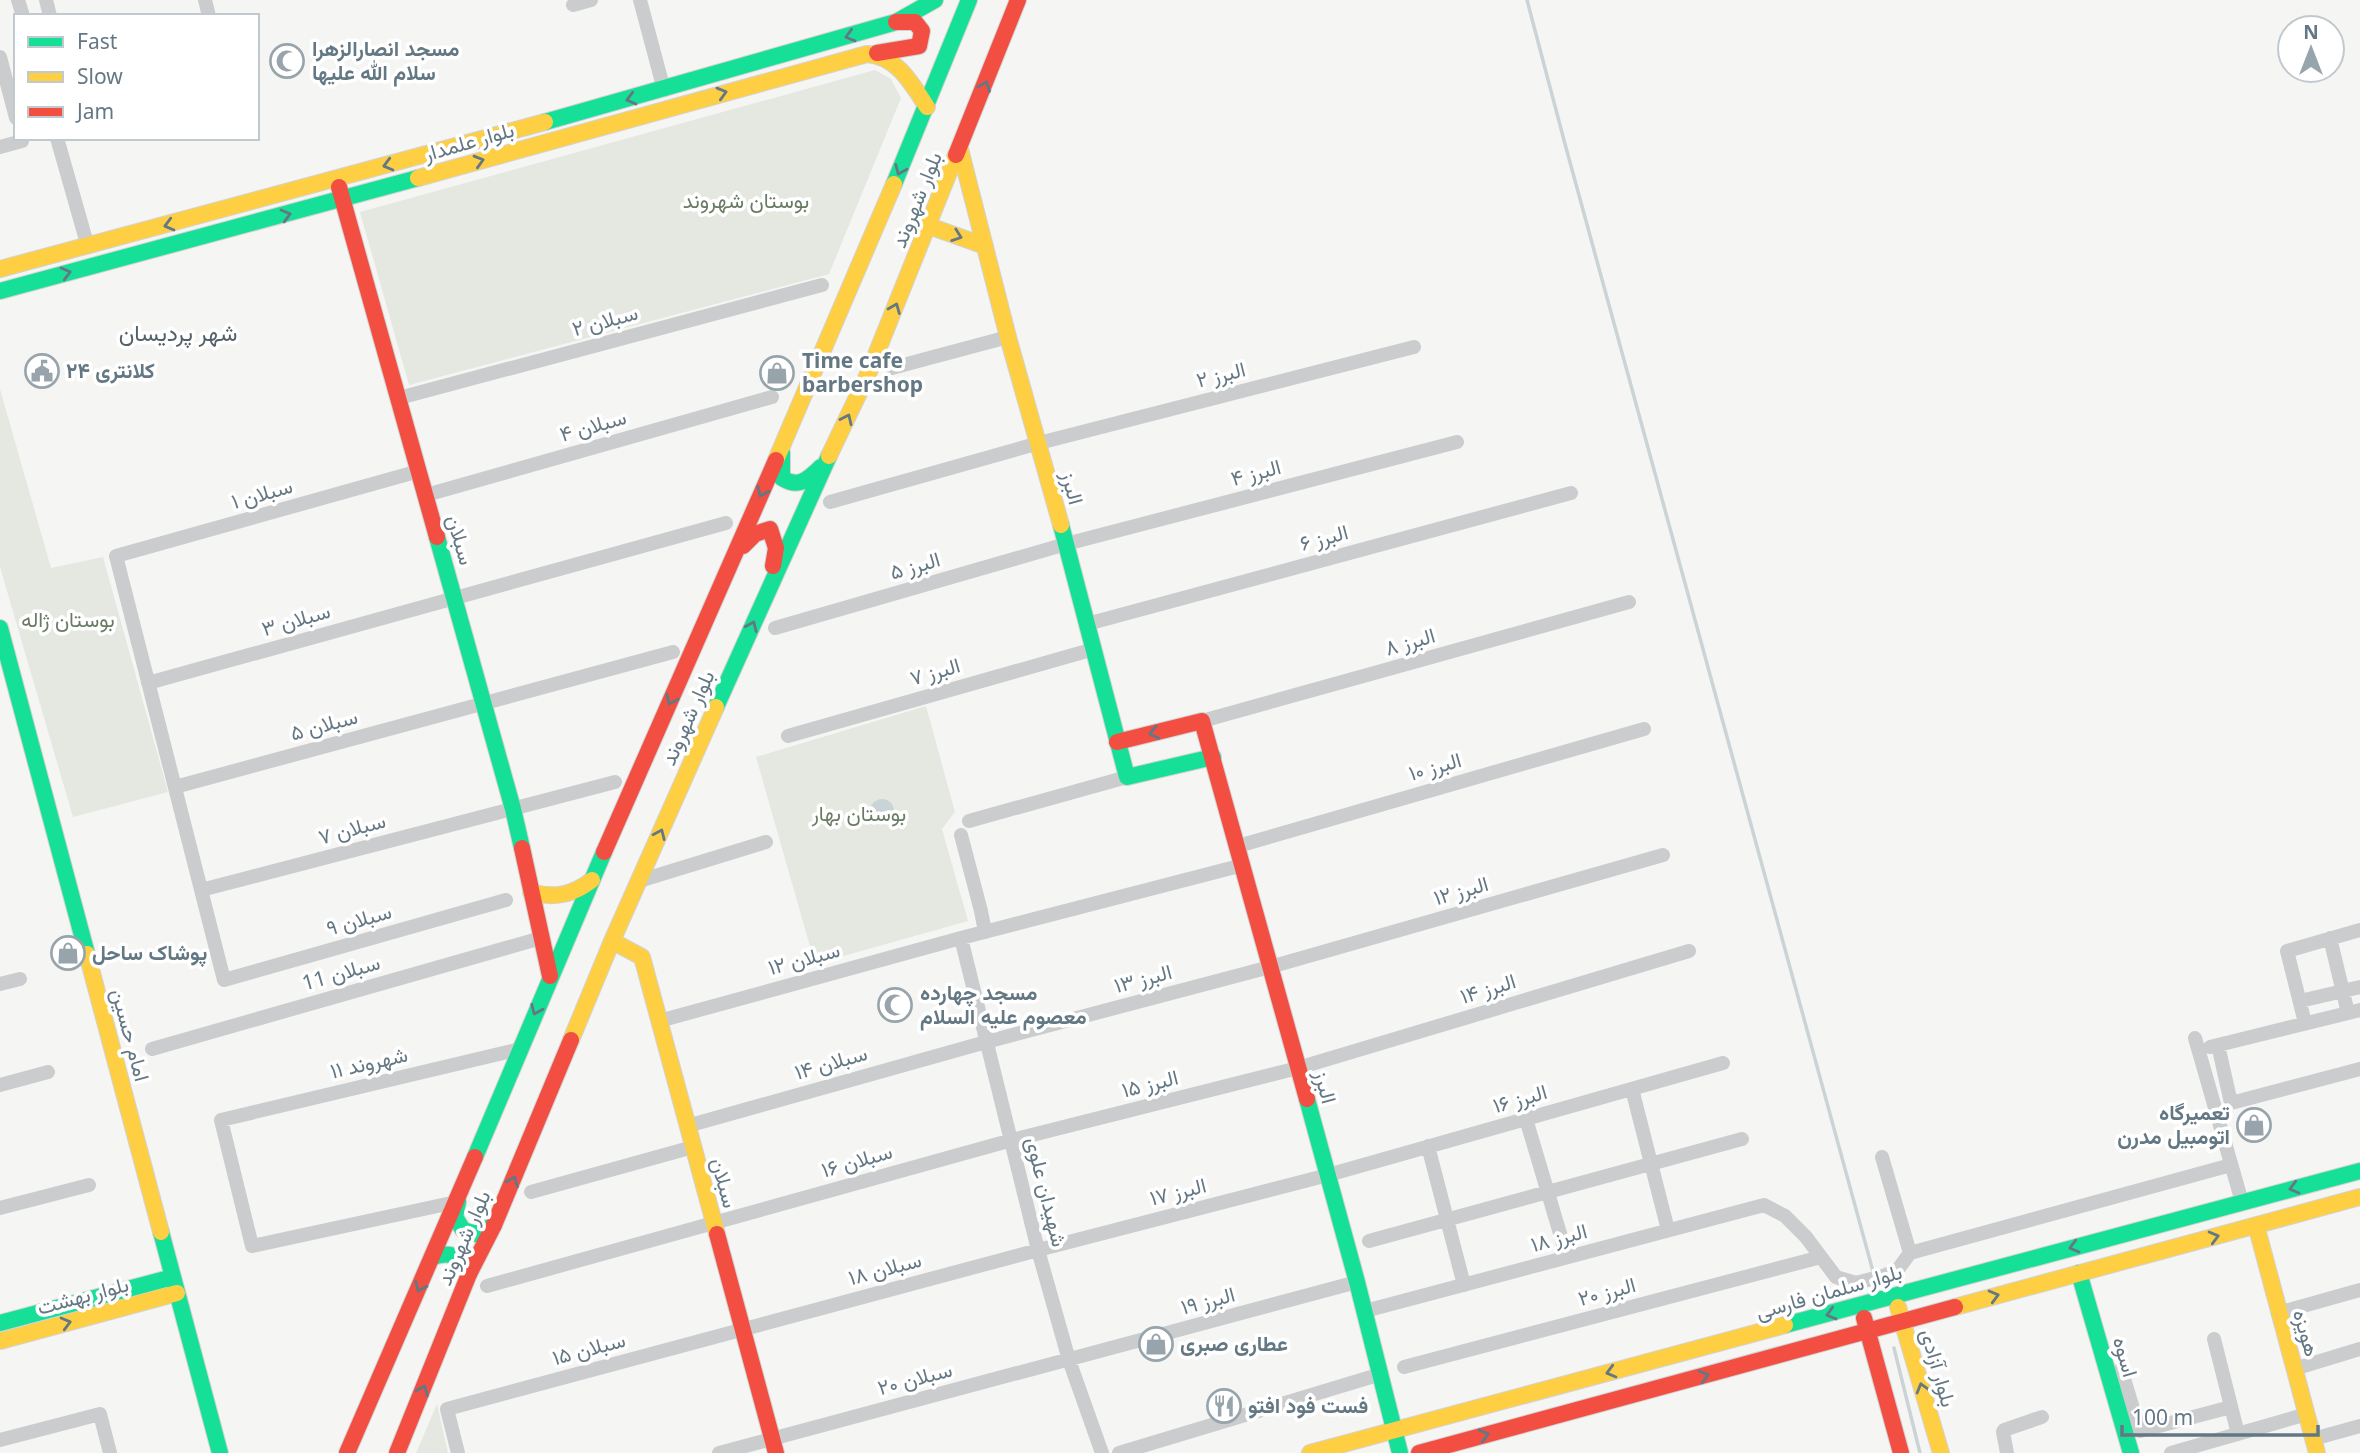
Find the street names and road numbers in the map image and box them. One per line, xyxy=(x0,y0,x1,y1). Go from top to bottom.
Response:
street label: بلوار علمدار xyxy=(419,115,517,168)
street label: بلوار شهروند xyxy=(884,148,948,252)
street label: سبلان ۲ xyxy=(569,298,641,342)
street label: البرز ۲ xyxy=(1193,354,1248,394)
street label: سبلان ۴ xyxy=(556,402,629,448)
street label: البرز ۴ xyxy=(1228,452,1284,492)
street label: البرز xyxy=(1055,467,1091,507)
street label: سبلان ۱ xyxy=(228,471,295,515)
street label: سبلان xyxy=(441,511,481,568)
street label: البرز ۶ xyxy=(1297,517,1351,557)
street label: البرز ۵ xyxy=(886,545,943,586)
street label: سبلان ۳ xyxy=(258,596,333,642)
street label: البرز ۸ xyxy=(1381,621,1438,662)
street label: البرز ۷ xyxy=(906,651,963,692)
street label: بلوار شهروند xyxy=(654,666,720,769)
street label: سبلان ۵ xyxy=(287,702,360,746)
street label: البرز ۱۰ xyxy=(1405,745,1464,787)
street label: سبلان ۷ xyxy=(315,806,388,850)
street label: البرز ۱۲ xyxy=(1430,869,1491,911)
street label: سبلان ۹ xyxy=(323,896,394,942)
street label: سبلان ۱۲ xyxy=(765,935,843,981)
street label: سبلان 11 xyxy=(298,948,383,997)
street label: البرز ۱۳ xyxy=(1111,957,1175,999)
street label: البرز ۱۴ xyxy=(1456,966,1519,1010)
street label: امام حسین xyxy=(104,985,157,1084)
street label: سبلان ۱۴ xyxy=(791,1038,870,1086)
street label: شهروند ۱۱ xyxy=(327,1040,410,1085)
street label: البرز ۱۵ xyxy=(1119,1063,1181,1104)
street label: البرز xyxy=(1308,1066,1344,1106)
street label: البرز ۱۶ xyxy=(1489,1077,1550,1119)
street label: شهیدان علوی xyxy=(1020,1134,1074,1250)
street label: سبلان ۱۶ xyxy=(818,1137,895,1183)
street label: سبلان xyxy=(705,1155,745,1211)
street label: البرز ۱۷ xyxy=(1147,1171,1209,1212)
street label: بلوار شهروند xyxy=(430,1186,496,1289)
street label: البرز ۱۸ xyxy=(1528,1216,1590,1258)
street label: سبلان ۱۸ xyxy=(845,1245,924,1291)
street label: بلوار سلمان فارسی xyxy=(1752,1257,1905,1325)
street label: بلوار بهشت xyxy=(34,1269,132,1321)
street label: البرز ۲۰ xyxy=(1575,1270,1639,1312)
street label: البرز ۱۹ xyxy=(1178,1279,1238,1321)
street label: هویزه xyxy=(2287,1306,2327,1359)
street label: سبلان ۱۵ xyxy=(549,1325,628,1371)
street label: بلوار آزادی xyxy=(1914,1325,1963,1410)
street label: اسوه xyxy=(2107,1333,2145,1380)
street label: سبلان ۲۰ xyxy=(874,1355,955,1401)

